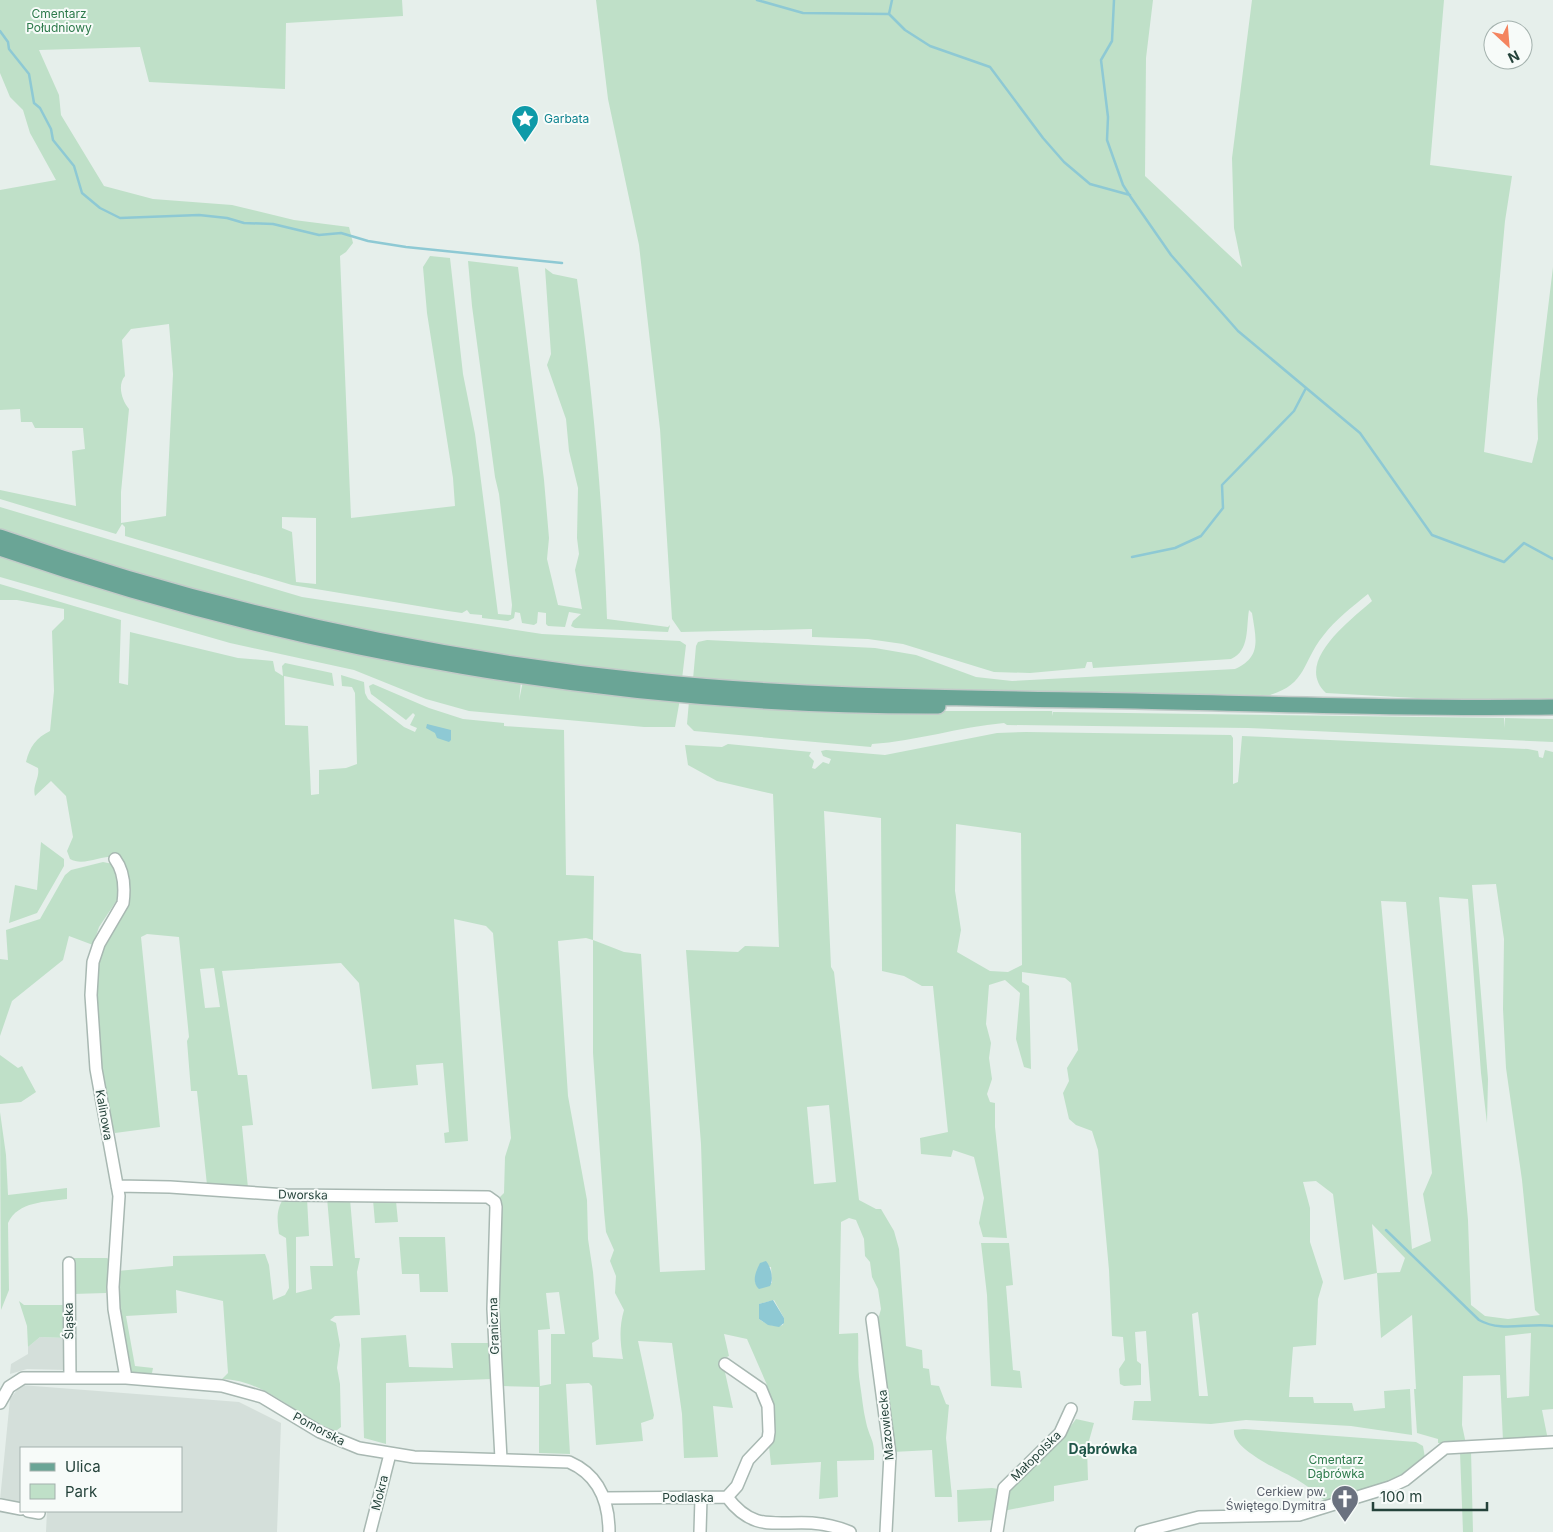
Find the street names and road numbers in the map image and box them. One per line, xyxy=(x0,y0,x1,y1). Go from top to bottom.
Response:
street label: Kalinowa xyxy=(93,1088,116,1141)
street label: Dworska xyxy=(278,1187,328,1202)
street label: Graniczna xyxy=(485,1297,502,1355)
street label: Śląska xyxy=(61,1302,76,1340)
street label: Mazowiecka xyxy=(874,1389,897,1461)
street label: Pomorska xyxy=(291,1409,348,1448)
street label: Małopolska xyxy=(1007,1427,1064,1484)
street label: Mokra xyxy=(368,1474,391,1512)
street label: Podlaska xyxy=(662,1490,714,1505)

